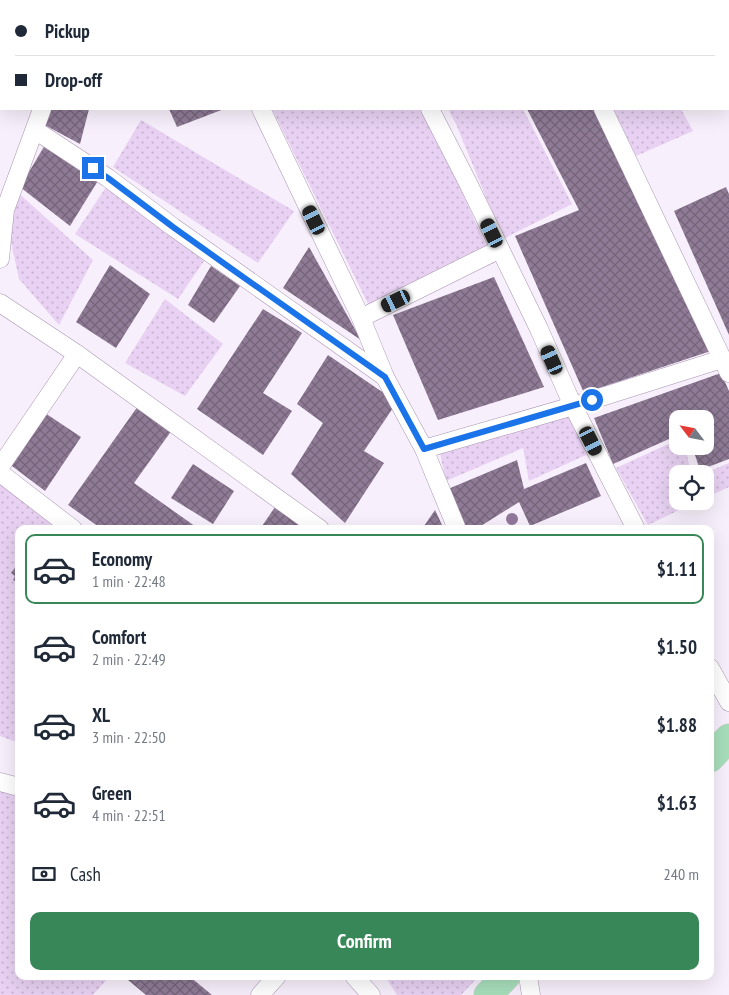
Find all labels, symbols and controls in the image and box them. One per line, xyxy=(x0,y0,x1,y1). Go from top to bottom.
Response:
text: Pickup xyxy=(45,19,90,43)
text: Drop-off xyxy=(45,68,102,92)
route end xyxy=(82,157,104,179)
car xyxy=(300,203,327,237)
car xyxy=(478,216,505,250)
car xyxy=(379,288,412,314)
car xyxy=(539,343,564,377)
route start xyxy=(581,389,603,411)
north arrow xyxy=(669,410,714,455)
map controls xyxy=(669,410,714,510)
car xyxy=(577,424,604,458)
button: locate xyxy=(669,465,714,510)
icon: car xyxy=(32,547,77,592)
text: Economy xyxy=(92,547,152,571)
text: $1.11 xyxy=(657,557,697,581)
text: 1 min · 22:48 xyxy=(92,571,166,591)
icon: car xyxy=(32,625,77,670)
text: Comfort xyxy=(92,625,146,649)
text: $1.50 xyxy=(657,635,697,659)
text: 2 min · 22:49 xyxy=(92,649,166,669)
icon: car xyxy=(32,703,77,748)
text: XL xyxy=(92,703,110,727)
text: $1.88 xyxy=(657,713,697,737)
text: 3 min · 22:50 xyxy=(92,727,166,747)
icon: car xyxy=(32,781,77,826)
text: Green xyxy=(92,781,132,805)
text: $1.63 xyxy=(657,791,697,815)
text: 4 min · 22:51 xyxy=(92,805,166,825)
icon: cash xyxy=(30,860,58,888)
text: Cash xyxy=(70,862,101,886)
text: 240 m xyxy=(664,864,699,884)
button: Confirm xyxy=(30,912,699,970)

